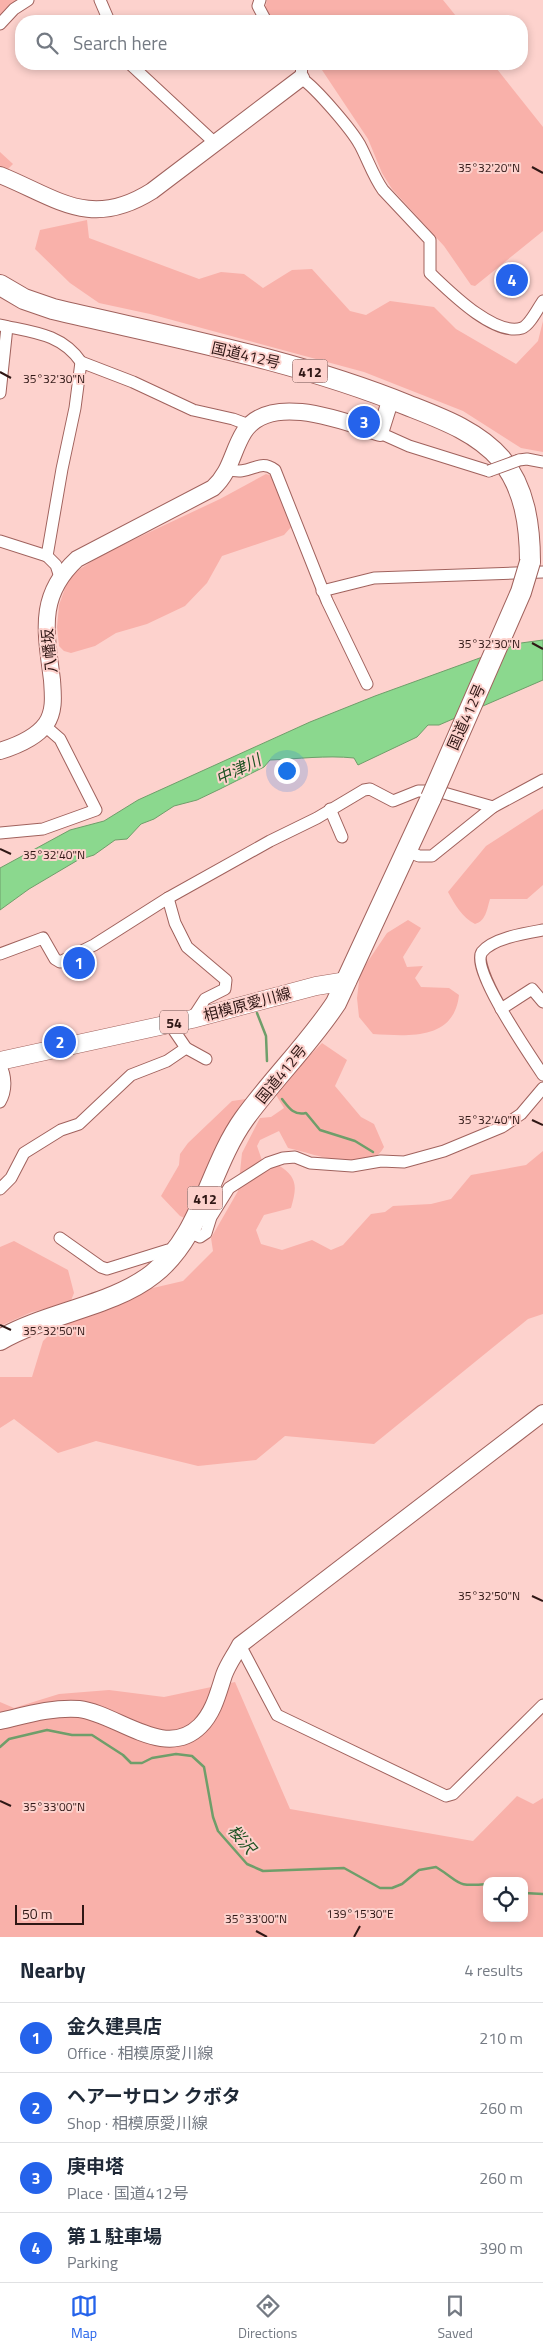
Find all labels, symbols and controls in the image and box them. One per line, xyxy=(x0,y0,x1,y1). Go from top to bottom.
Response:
search box xyxy=(15,15,528,70)
text: Search here xyxy=(73,28,167,57)
icon: search xyxy=(33,29,61,57)
text: 35°32'20"N xyxy=(458,158,520,177)
pin: 4 xyxy=(496,261,528,299)
street label: 国道412号 xyxy=(209,336,283,374)
road number: 412 xyxy=(292,360,328,382)
text: 35°32'30"N xyxy=(23,369,85,388)
pin: 3 xyxy=(348,403,380,441)
street label: 八幡坂 xyxy=(35,627,63,675)
text: 35°32'30"N xyxy=(458,634,520,653)
street label: 国道412号 xyxy=(441,680,491,754)
water label: 中津川 xyxy=(211,747,267,790)
your location xyxy=(274,758,300,784)
text: 35°32'40"N xyxy=(23,845,85,864)
pin: 1 xyxy=(63,944,95,982)
street label: 相模原愛川線 xyxy=(201,981,293,1027)
road number: 54 xyxy=(160,1010,188,1034)
pin: 2 xyxy=(44,1023,76,1061)
street label: 国道412号 xyxy=(250,1039,312,1109)
text: 35°32'40"N xyxy=(458,1110,520,1129)
road number: 412 xyxy=(188,1186,222,1210)
text: 35°32'50"N xyxy=(23,1321,85,1340)
text: 35°32'50"N xyxy=(458,1586,520,1605)
text: 35°33'00"N xyxy=(23,1797,85,1816)
water label: 桜沢 xyxy=(222,1819,263,1860)
map controls xyxy=(483,1877,528,1922)
button: locate xyxy=(483,1877,528,1922)
scale bar xyxy=(15,1902,84,1925)
text: 50 m xyxy=(22,1903,52,1924)
text: 139°15'30"E xyxy=(326,1904,394,1923)
text: 35°33'00"N xyxy=(225,1909,287,1928)
text: Nearby xyxy=(20,1954,85,1986)
text: 4 results xyxy=(464,1958,523,1982)
text: 金久建具店 xyxy=(67,2011,162,2040)
text: 1 xyxy=(32,2026,40,2050)
text: 210 m xyxy=(479,2026,523,2050)
text: Office · 相模原愛川線 xyxy=(67,2041,213,2065)
text: ヘアーサロン クボタ xyxy=(67,2081,241,2110)
text: 2 xyxy=(32,2096,40,2120)
text: 260 m xyxy=(479,2096,523,2120)
text: Shop · 相模原愛川線 xyxy=(67,2111,208,2135)
text: 庚申塔 xyxy=(67,2151,124,2180)
text: 3 xyxy=(32,2166,40,2190)
text: 260 m xyxy=(479,2166,523,2190)
text: Place · 国道412号 xyxy=(67,2181,189,2205)
text: 第１駐車場 xyxy=(67,2221,162,2250)
text: 4 xyxy=(32,2236,40,2260)
text: 390 m xyxy=(479,2236,523,2260)
text: Parking xyxy=(67,2250,118,2274)
tab: Map xyxy=(70,2292,98,2343)
tab: Directions xyxy=(238,2292,297,2343)
tab: Saved xyxy=(437,2292,473,2343)

